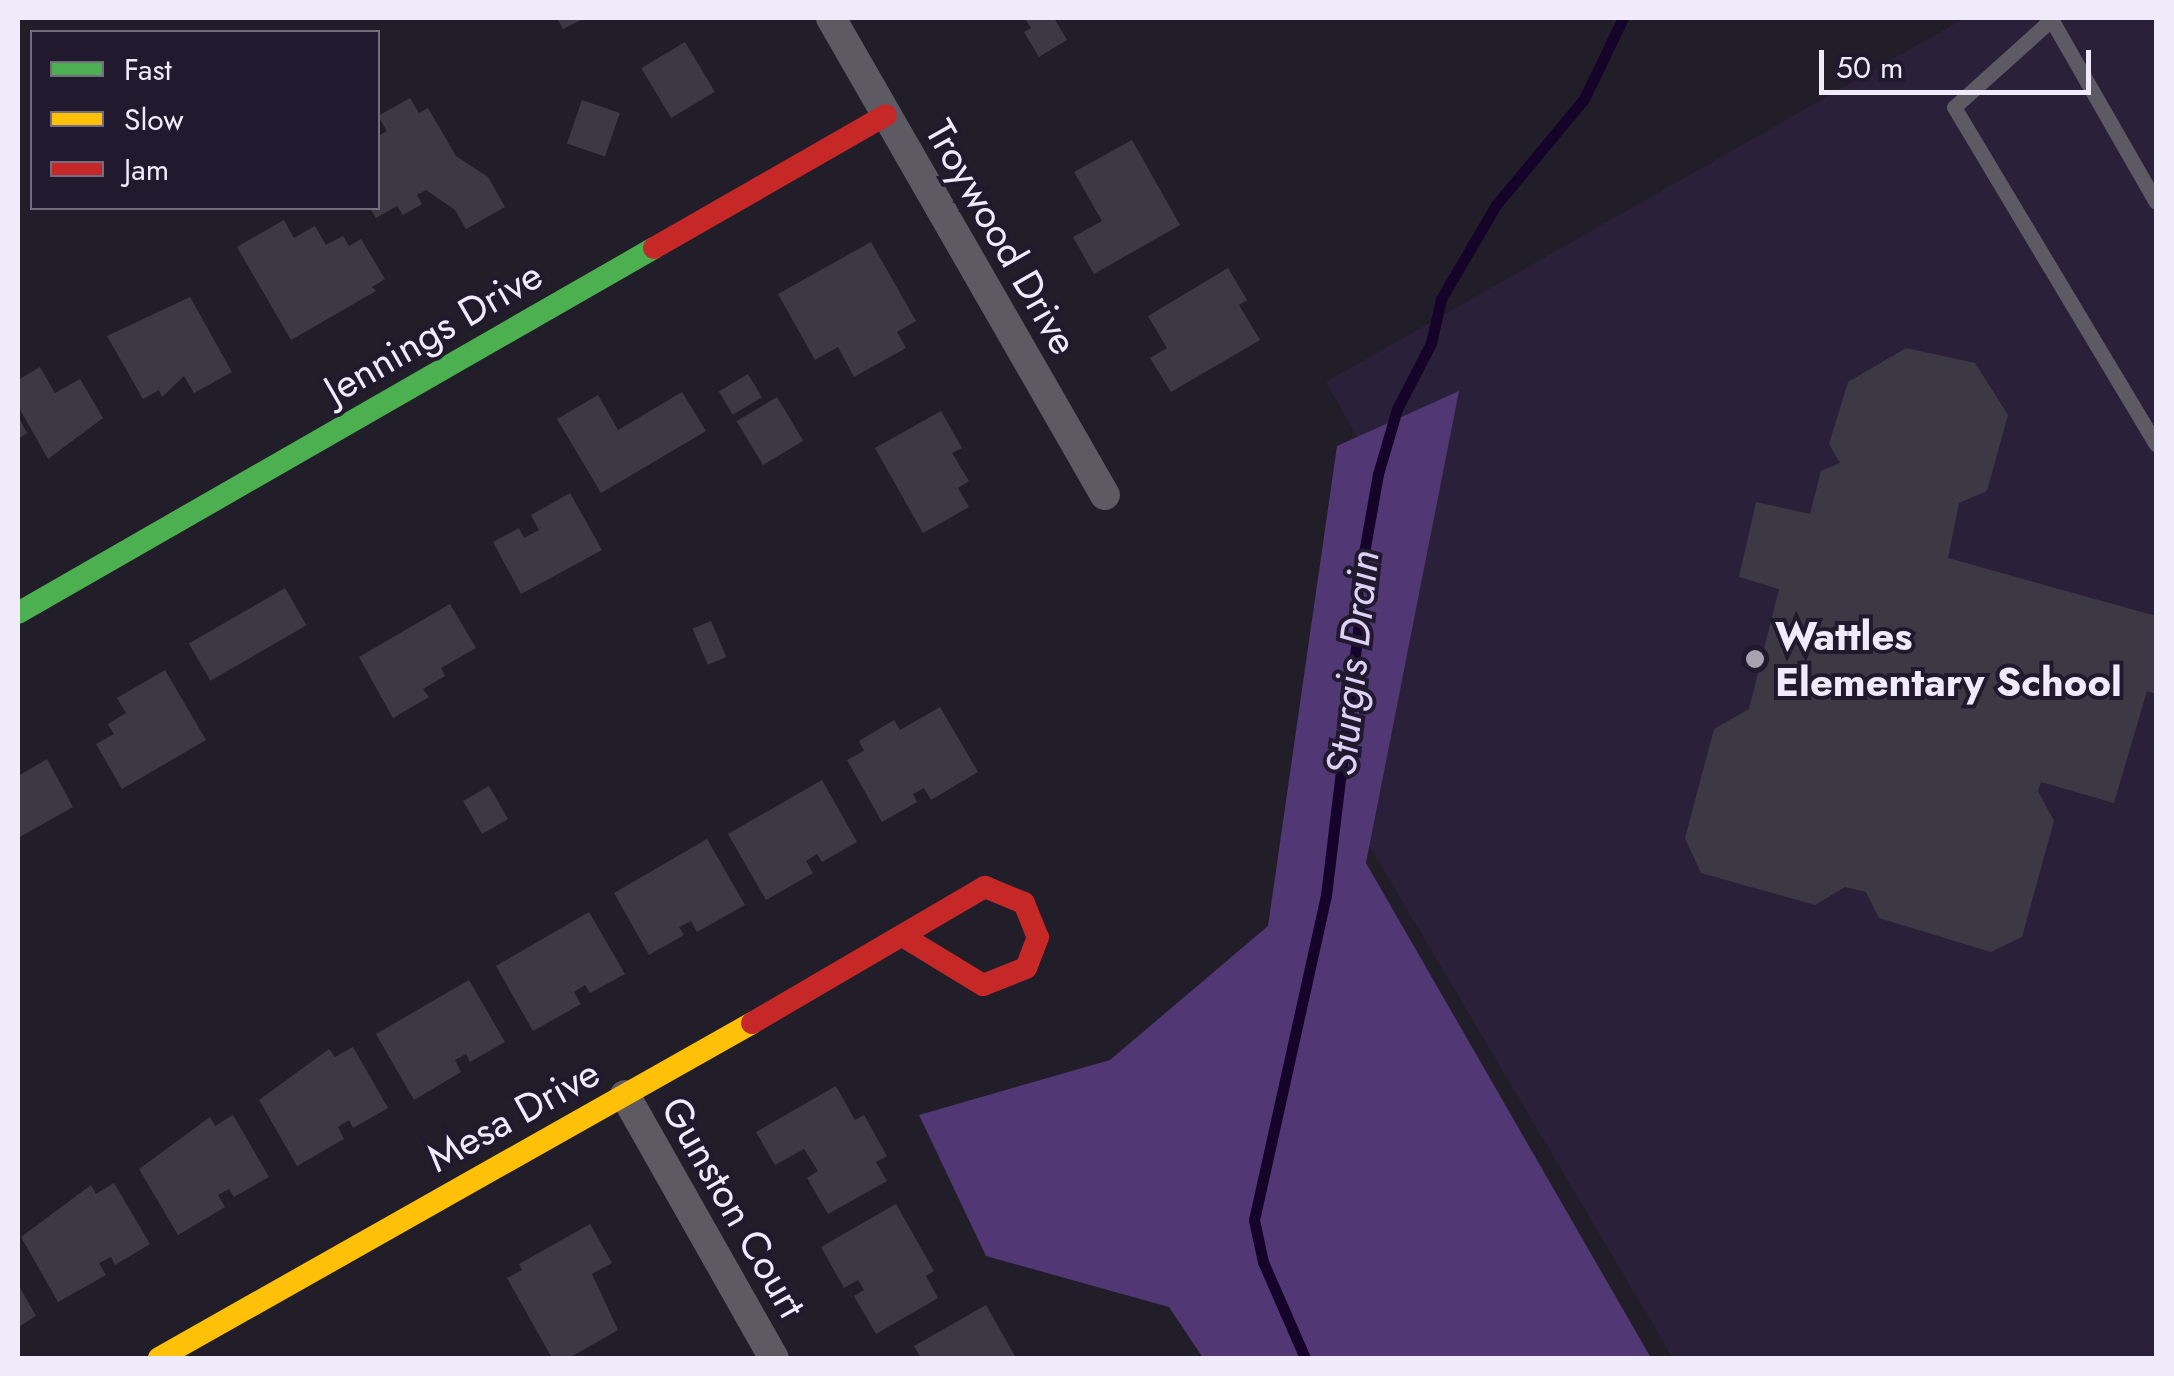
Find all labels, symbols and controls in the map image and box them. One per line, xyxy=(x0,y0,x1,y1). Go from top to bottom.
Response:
legend xyxy=(30,30,380,210)
scale bar xyxy=(1824,30,2096,92)
text: 50 m xyxy=(1836,46,1903,89)
text: Fast xyxy=(124,48,172,91)
text: Slow xyxy=(124,98,184,141)
street label: Troywood Drive xyxy=(916,111,1088,363)
text: Jam xyxy=(124,148,169,191)
street label: Jennings Drive xyxy=(316,250,550,414)
water label: Sturgis Drain xyxy=(1316,548,1390,778)
place label: Wattles Elementary School xyxy=(1775,612,2122,706)
marker: Wattles Elementary School xyxy=(1744,648,1766,670)
street label: Mesa Drive xyxy=(419,1048,607,1182)
street label: Gunston Court xyxy=(651,1088,817,1326)

